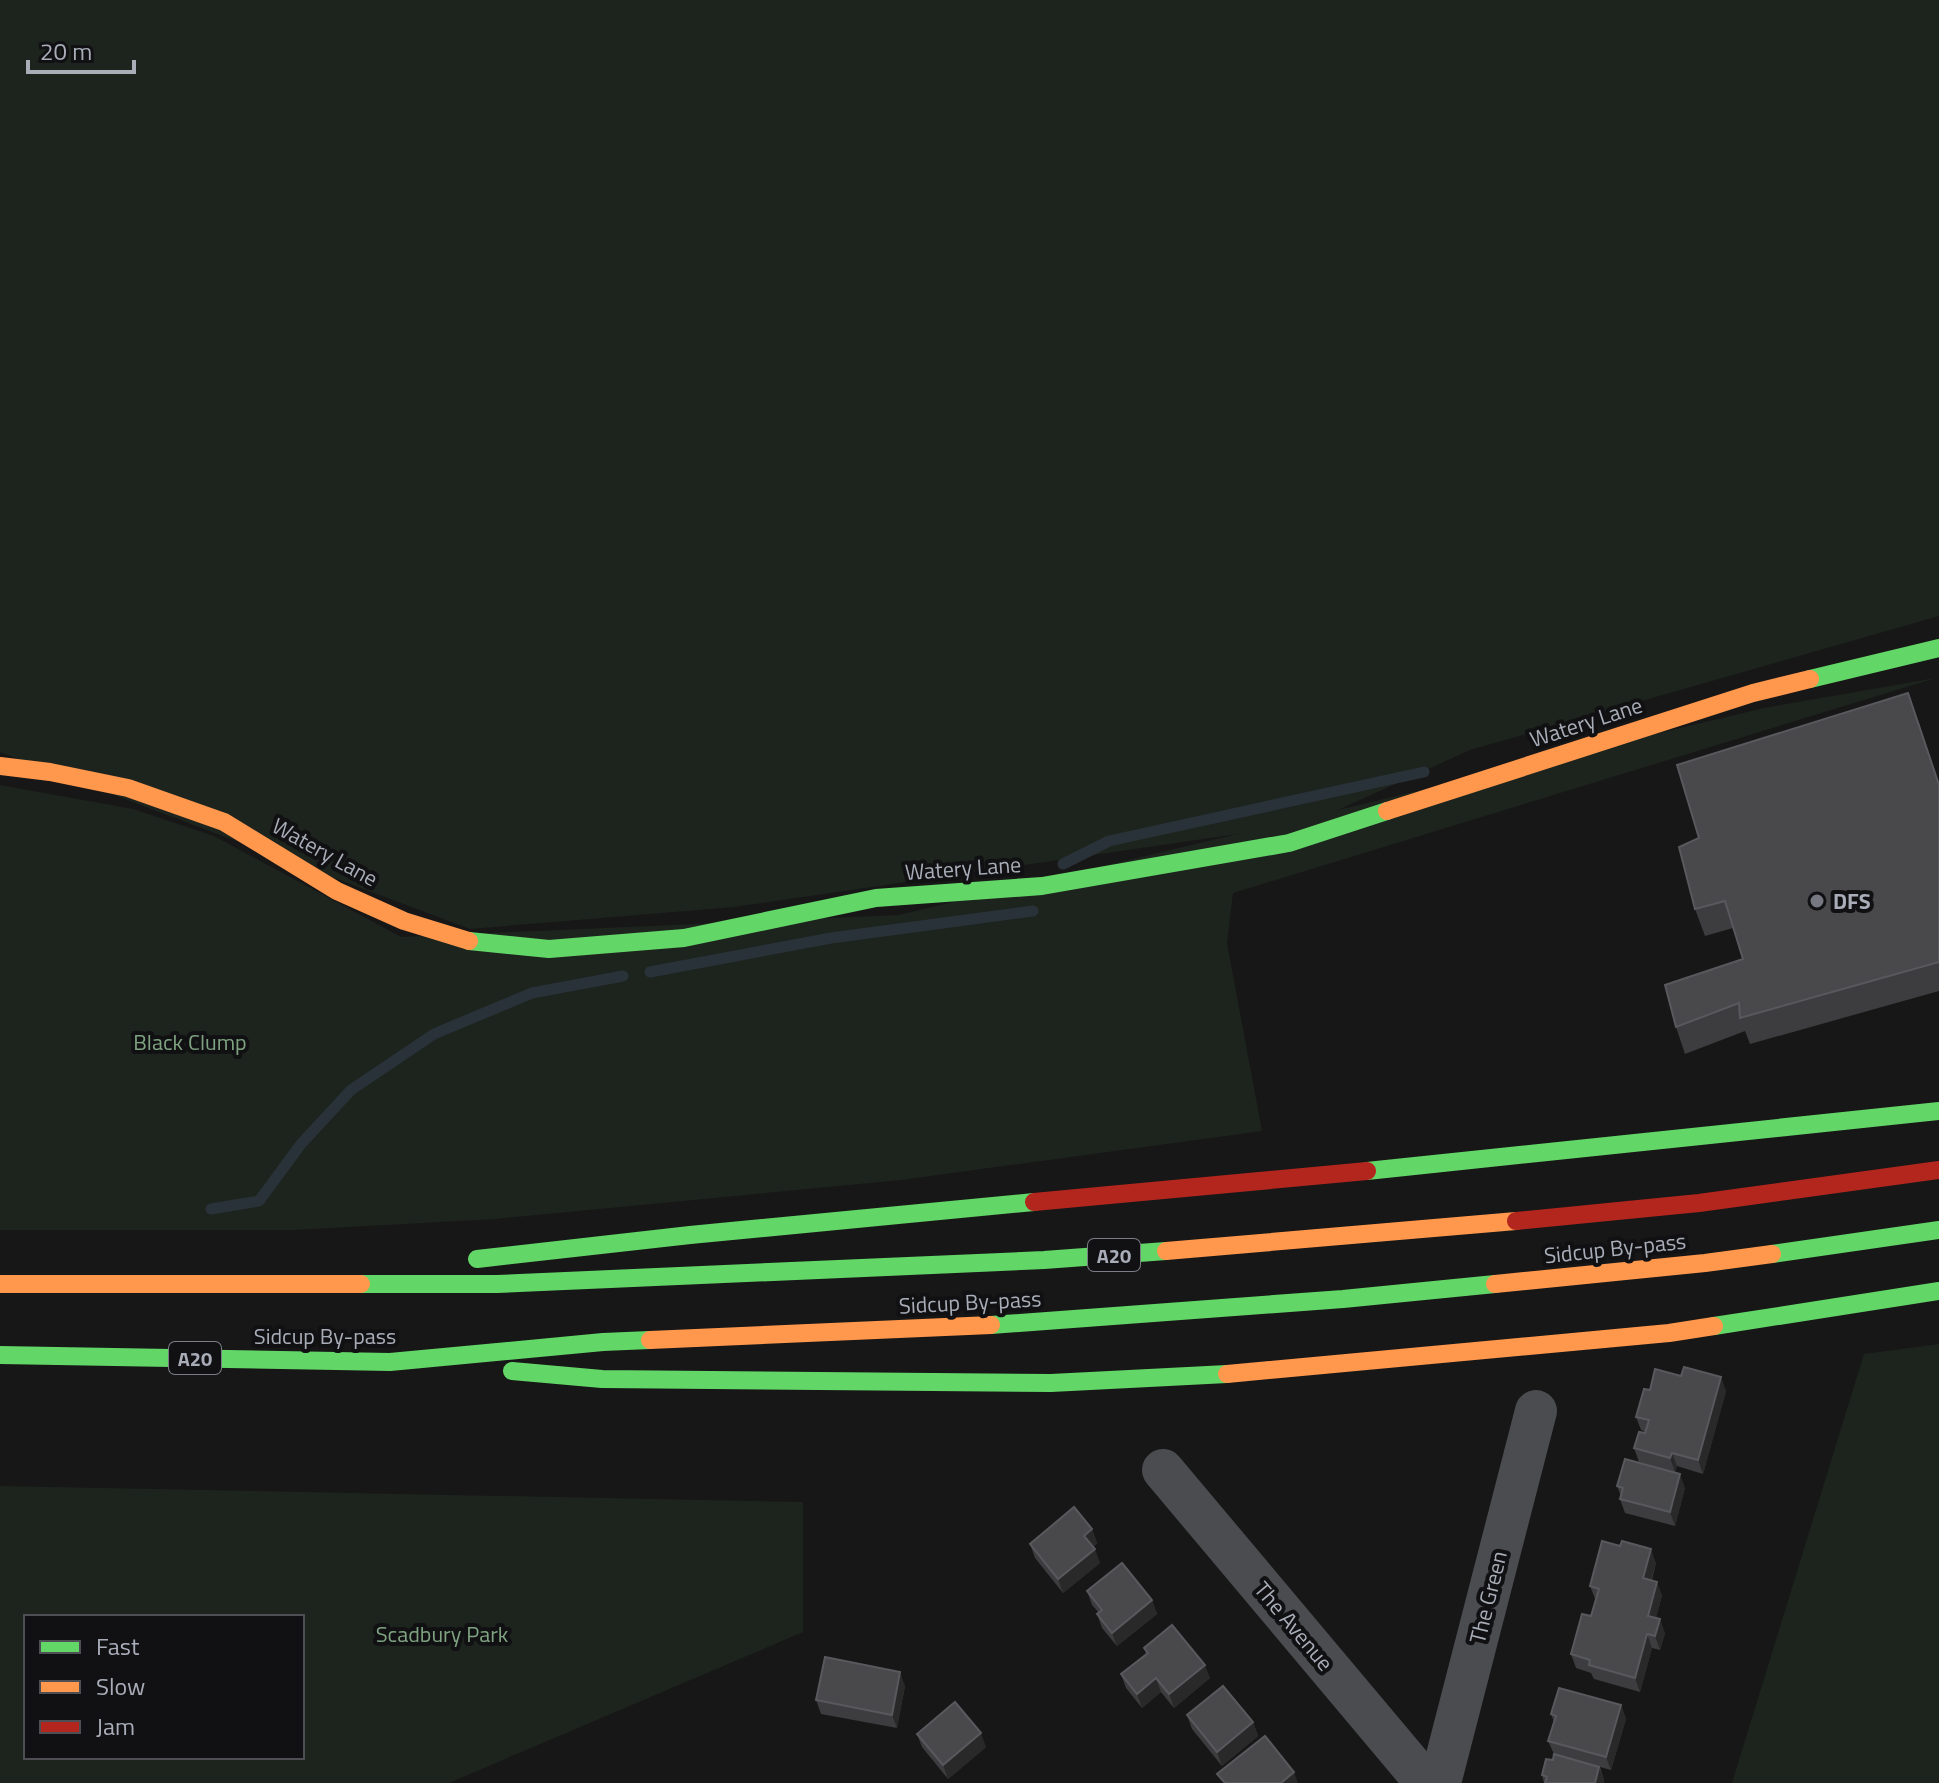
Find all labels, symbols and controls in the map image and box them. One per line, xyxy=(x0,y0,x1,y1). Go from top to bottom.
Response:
scale bar xyxy=(28,24,134,74)
text: 20 m xyxy=(40,33,92,69)
street label: Watery Lane xyxy=(1525,688,1647,756)
street label: Watery Lane xyxy=(266,809,384,895)
street label: Watery Lane xyxy=(904,847,1022,889)
place label: DFS xyxy=(1833,884,1871,918)
marker: DFS xyxy=(1808,892,1826,910)
park label: Black Clump xyxy=(133,1025,247,1059)
street label: Sidcup By-pass xyxy=(1542,1224,1688,1272)
road number: A20 xyxy=(1088,1239,1140,1271)
street label: Sidcup By-pass xyxy=(898,1281,1042,1323)
street label: Sidcup By-pass xyxy=(254,1319,396,1353)
road number: A20 xyxy=(169,1342,221,1374)
street label: The Green xyxy=(1460,1547,1516,1647)
street label: The Avenue xyxy=(1246,1574,1342,1678)
legend xyxy=(24,1615,304,1759)
park label: Scadbury Park xyxy=(376,1617,509,1651)
text: Fast xyxy=(96,1628,140,1664)
text: Slow xyxy=(96,1668,145,1704)
text: Jam xyxy=(96,1708,135,1744)

